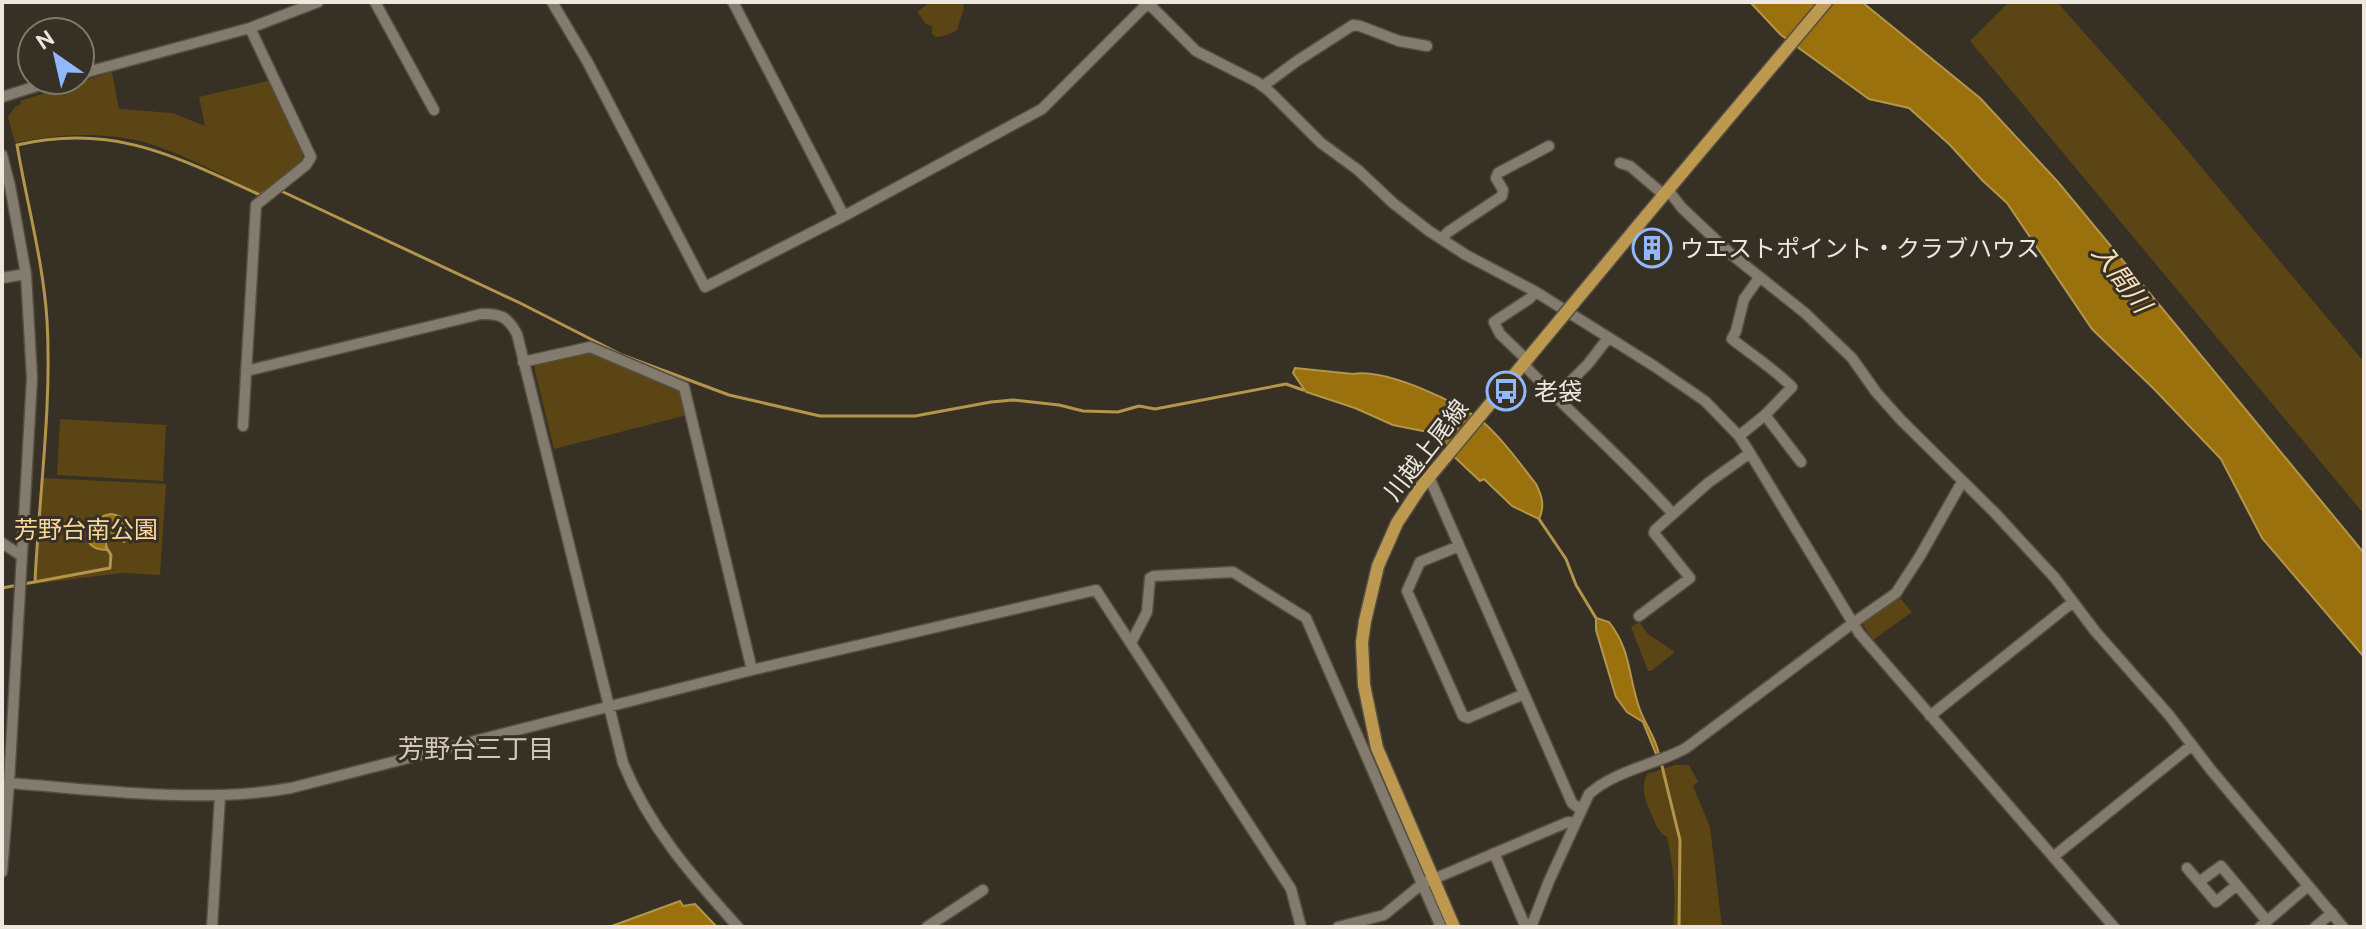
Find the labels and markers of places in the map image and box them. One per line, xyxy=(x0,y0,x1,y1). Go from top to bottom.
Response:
building icon: ウエストポイント・クラブハウス xyxy=(1631,227,1673,269)
place label: ウエストポイント・クラブハウス xyxy=(1680,235,2040,262)
bus stop icon: 老袋 xyxy=(1485,370,1527,412)
place label: 老袋 xyxy=(1534,378,1582,405)

